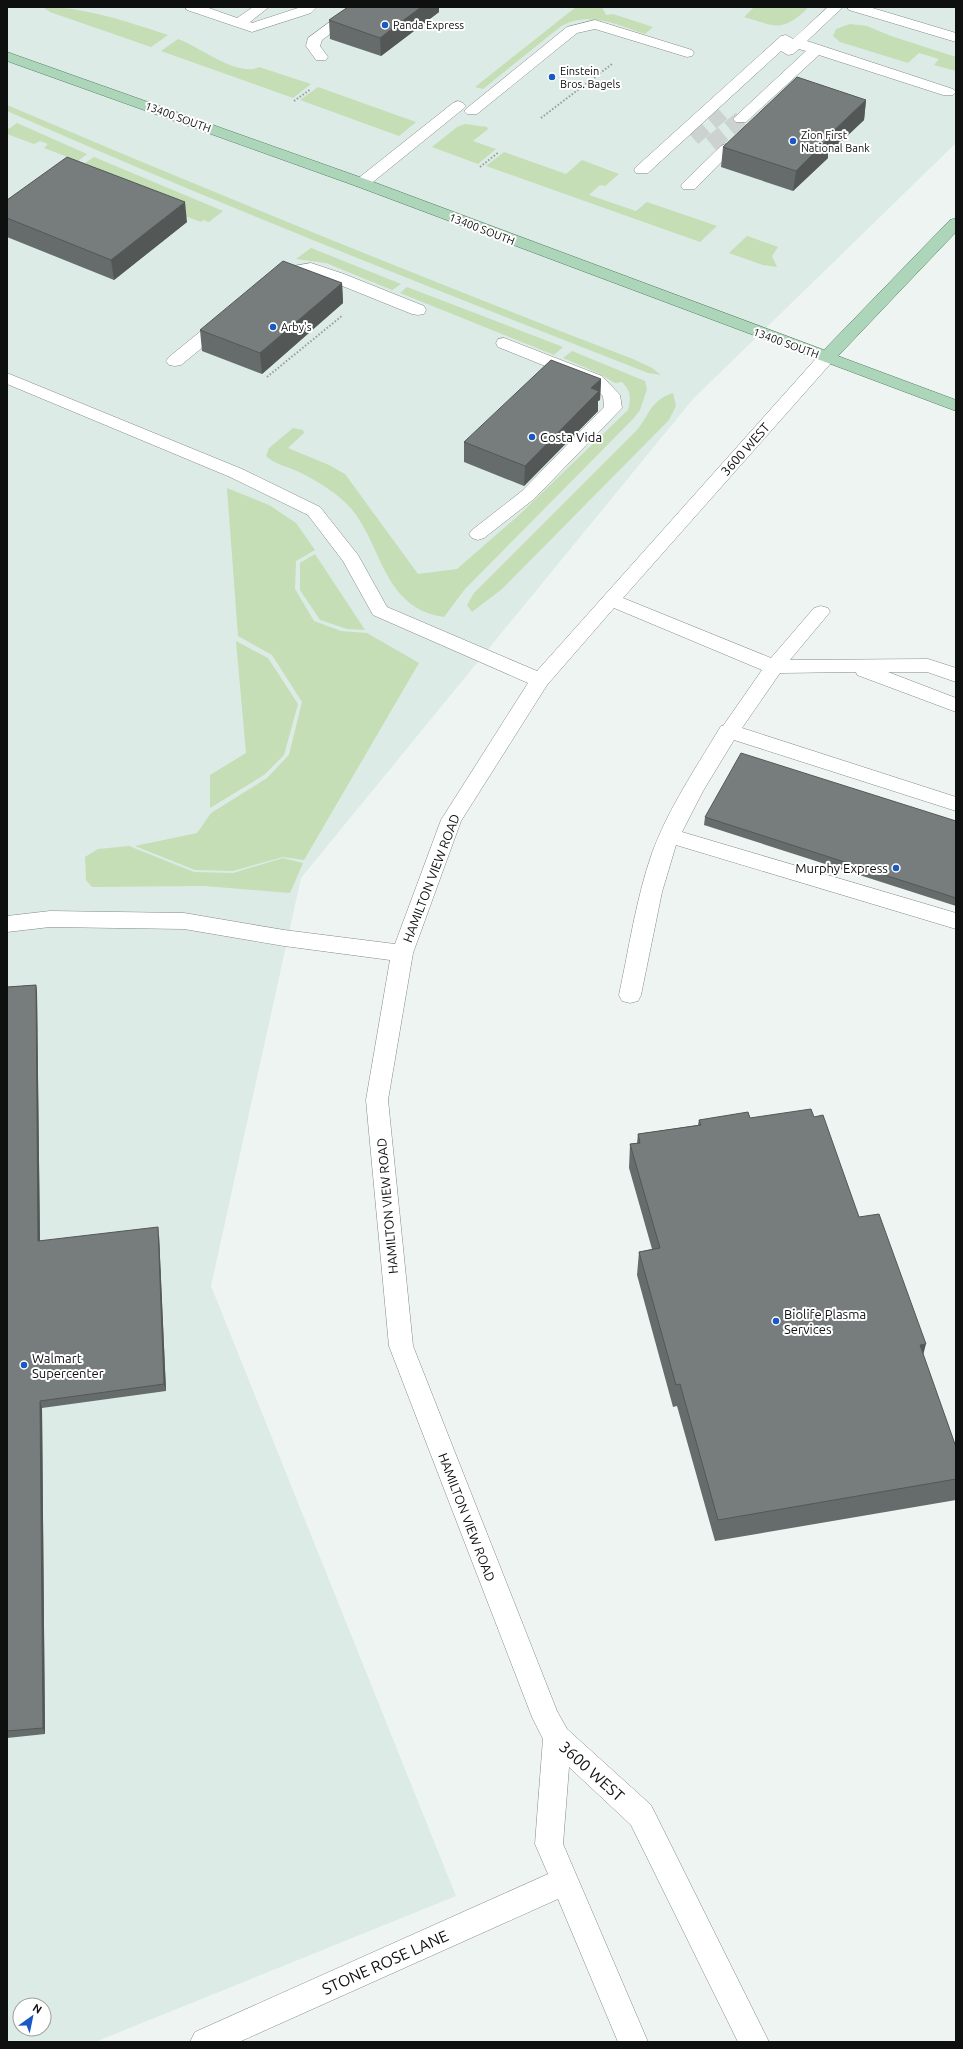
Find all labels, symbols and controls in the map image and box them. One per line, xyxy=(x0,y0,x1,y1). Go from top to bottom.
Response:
place label: Panda Express xyxy=(393,19,464,31)
marker: Panda Express xyxy=(380,20,390,30)
place label: Einstein Bros. Bagels xyxy=(560,65,620,90)
marker: Einstein Bros. Bagels xyxy=(547,72,557,82)
street label: 13400 SOUTH xyxy=(143,100,213,134)
place label: Zion First National Bank xyxy=(801,129,870,154)
marker: Zion First National Bank xyxy=(788,136,798,146)
street label: 13400 SOUTH xyxy=(448,211,516,247)
place label: Arby's xyxy=(281,321,312,333)
marker: Arby's xyxy=(268,322,278,332)
street label: 13400 SOUTH xyxy=(751,326,821,360)
street label: 3600 WEST xyxy=(718,420,772,478)
place label: Costa Vida xyxy=(540,430,602,444)
marker: Costa Vida xyxy=(527,432,537,442)
street label: HAMILTON VIEW ROAD xyxy=(400,812,462,944)
place label: Murphy Express xyxy=(795,861,888,875)
marker: Murphy Express xyxy=(891,863,901,873)
street label: HAMILTON VIEW ROAD xyxy=(374,1137,400,1275)
place label: Biolife Plasma Services xyxy=(784,1307,866,1336)
marker: Biolife Plasma Services xyxy=(771,1316,781,1326)
place label: Walmart Supercenter xyxy=(32,1351,104,1380)
marker: Walmart Supercenter xyxy=(19,1360,29,1370)
street label: HAMILTON VIEW ROAD xyxy=(436,1451,498,1583)
street label: 3600 WEST xyxy=(556,1737,628,1805)
street label: STONE ROSE LANE xyxy=(319,1926,451,1998)
north arrow xyxy=(12,1997,52,2037)
text: N xyxy=(31,2001,44,2016)

